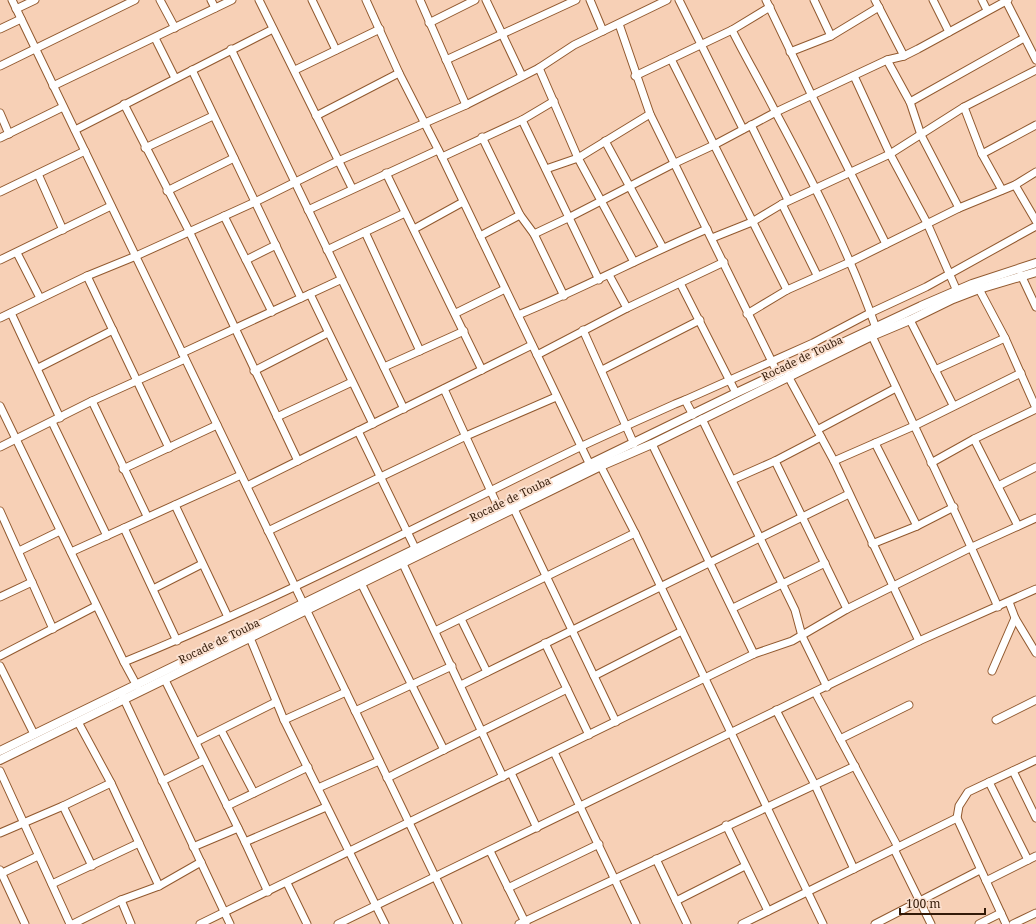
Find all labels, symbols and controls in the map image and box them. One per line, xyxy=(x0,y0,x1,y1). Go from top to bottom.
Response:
street label: Rocade de Touba xyxy=(759,331,845,384)
street label: Rocade de Touba xyxy=(467,472,553,525)
street label: Rocade de Touba xyxy=(176,614,262,667)
scale bar xyxy=(900,890,985,916)
text: 100 m xyxy=(906,895,941,912)

